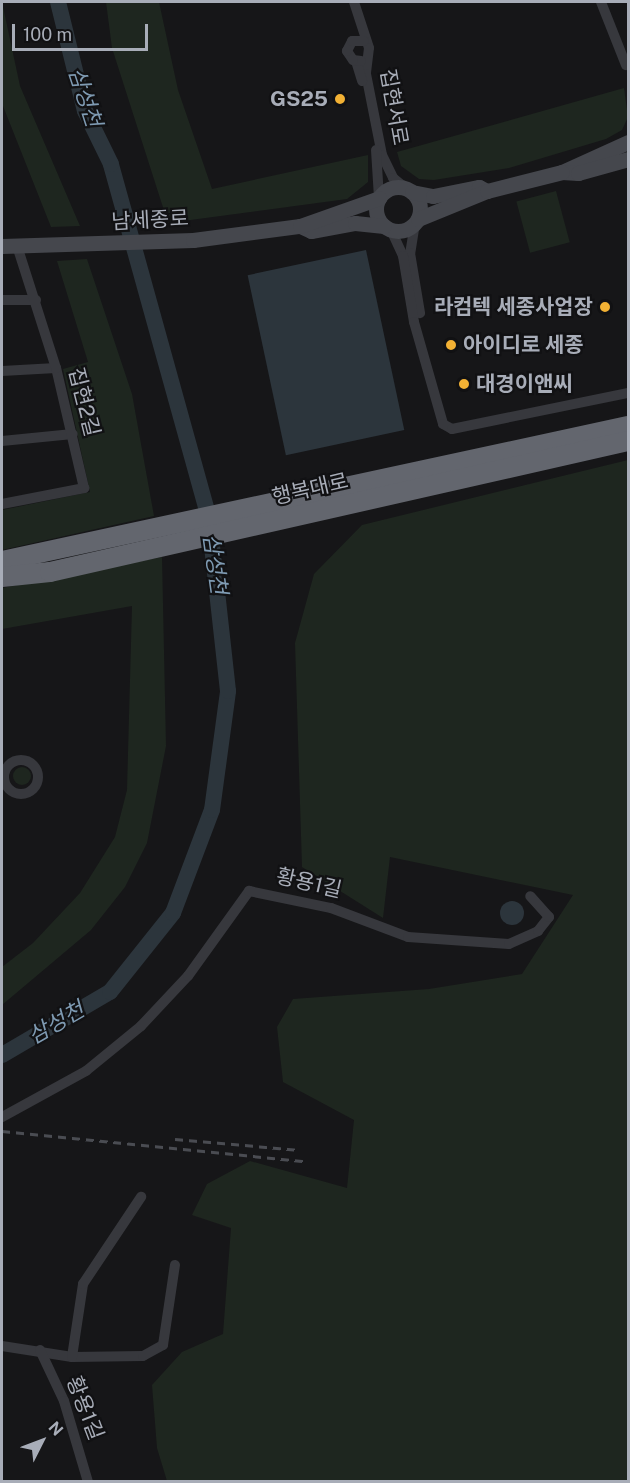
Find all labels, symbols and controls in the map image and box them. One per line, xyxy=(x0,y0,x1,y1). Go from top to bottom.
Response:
scale bar xyxy=(15,12,152,50)
text: 100 m xyxy=(23,24,72,45)
water label: 삼성천 xyxy=(63,64,107,130)
street label: 집현서로 xyxy=(375,67,413,147)
place label: GS25 xyxy=(270,86,328,112)
marker: GS25 xyxy=(333,92,347,106)
street label: 남세종로 xyxy=(111,205,189,235)
place label: 라컴텍 세종사업장 xyxy=(434,294,593,320)
marker: 라컴텍 세종사업장 xyxy=(598,300,612,314)
place label: 아이디로 세종 xyxy=(463,332,584,358)
marker: 아이디로 세종 xyxy=(444,338,458,352)
street label: 집현2길 xyxy=(63,365,105,439)
place label: 대경이앤씨 xyxy=(476,371,573,397)
marker: 대경이앤씨 xyxy=(457,377,471,391)
street label: 행복대로 xyxy=(270,468,350,510)
water label: 삼성천 xyxy=(198,532,232,596)
street label: 황용1길 xyxy=(274,863,344,903)
water label: 삼성천 xyxy=(23,996,89,1050)
street label: 황용1길 xyxy=(61,1372,109,1444)
north arrow xyxy=(12,1411,72,1471)
text: N xyxy=(44,1418,67,1440)

